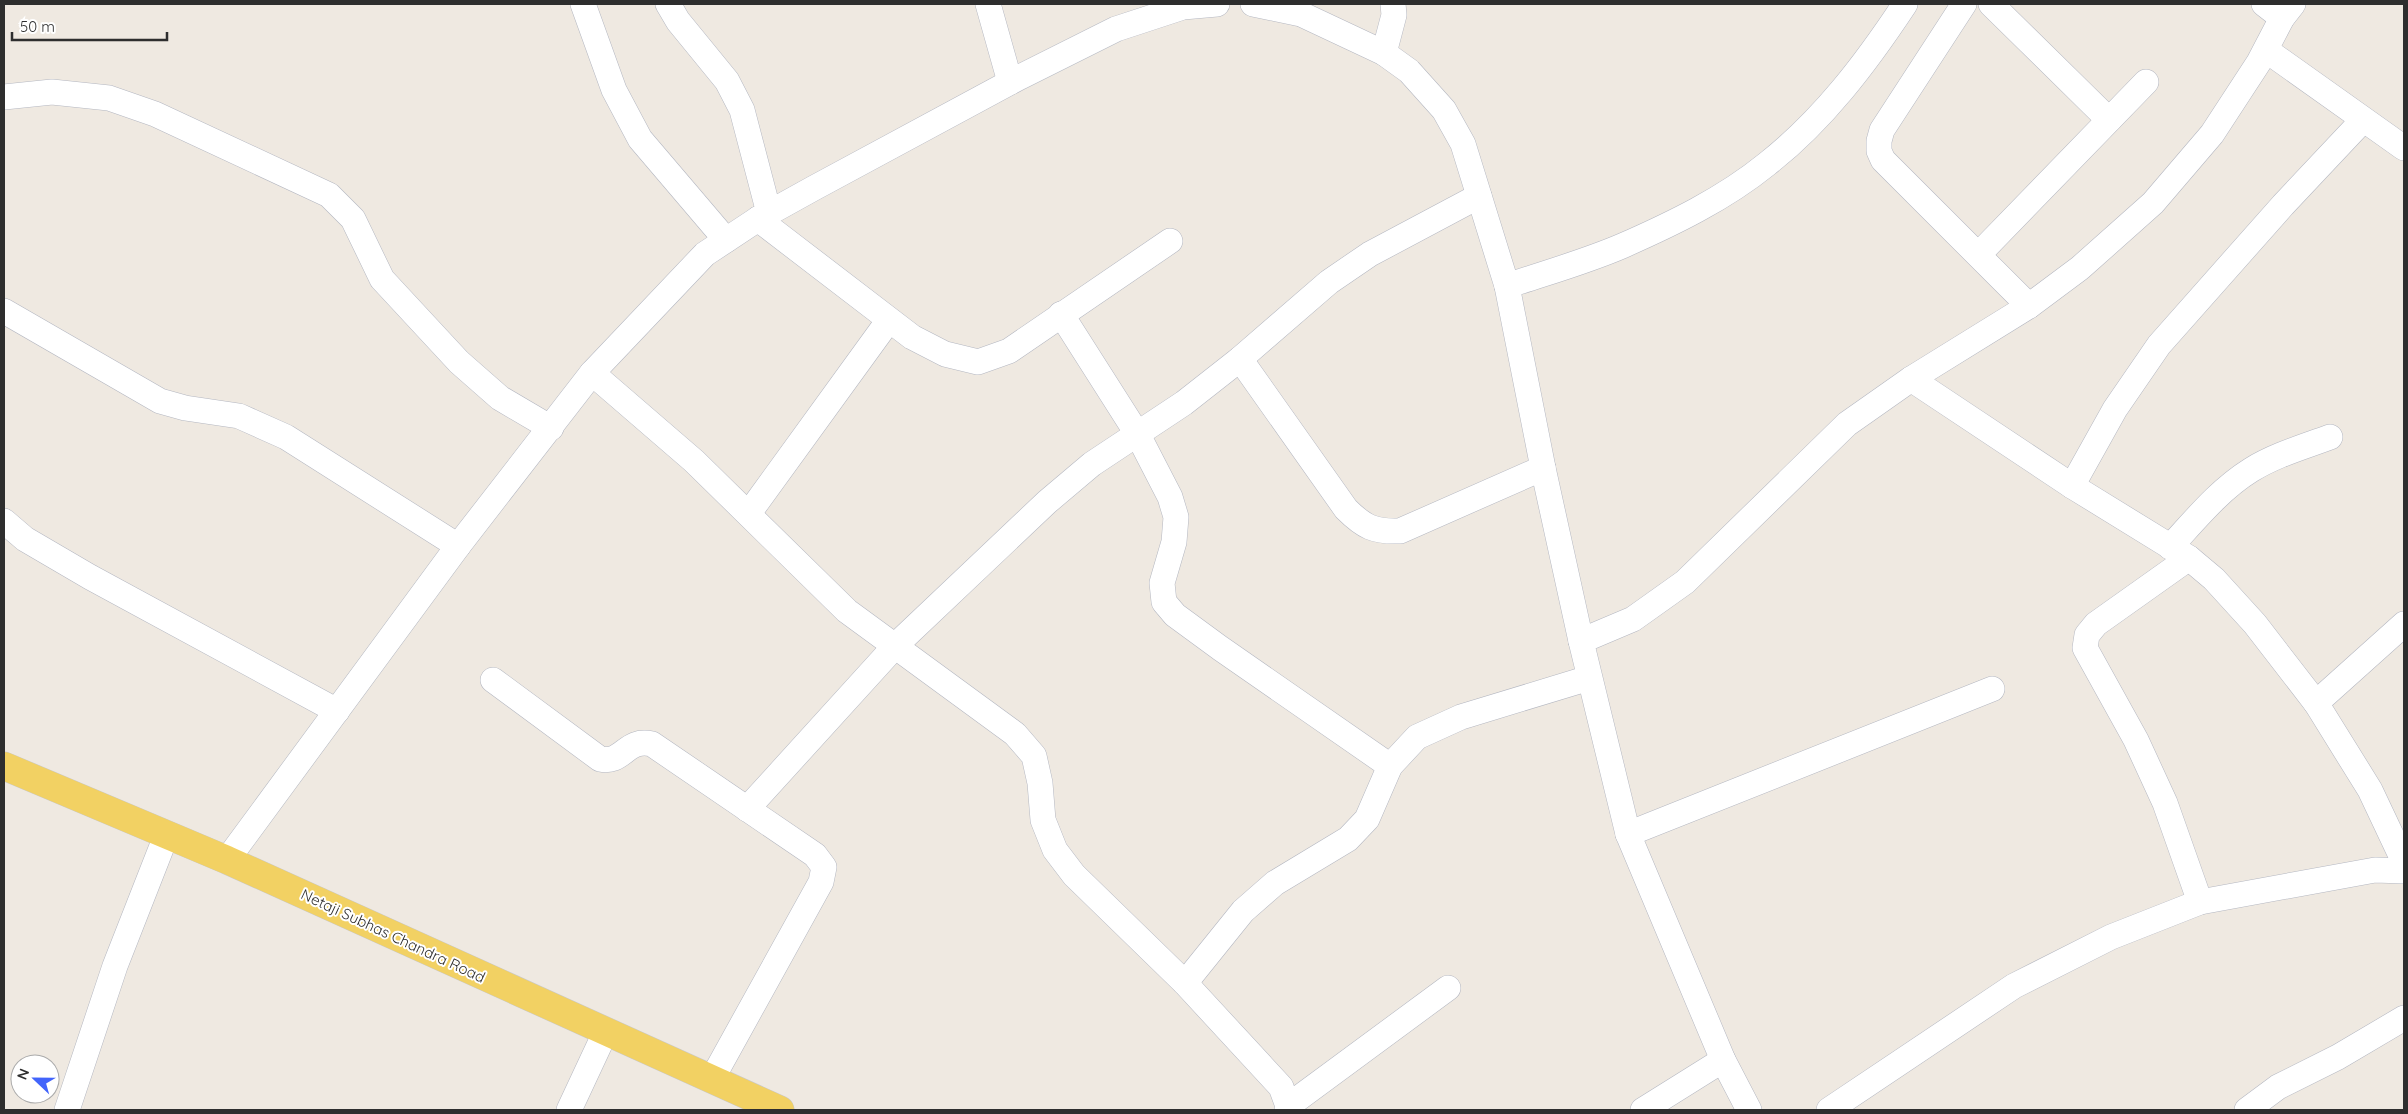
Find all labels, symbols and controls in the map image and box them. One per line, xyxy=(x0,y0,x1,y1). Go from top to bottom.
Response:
scale bar xyxy=(12,10,168,42)
text: 50 m xyxy=(20,17,55,36)
street label: Netaji Subhas Chandra Road xyxy=(298,884,488,987)
north arrow xyxy=(10,1054,60,1104)
text: N xyxy=(13,1066,33,1082)

